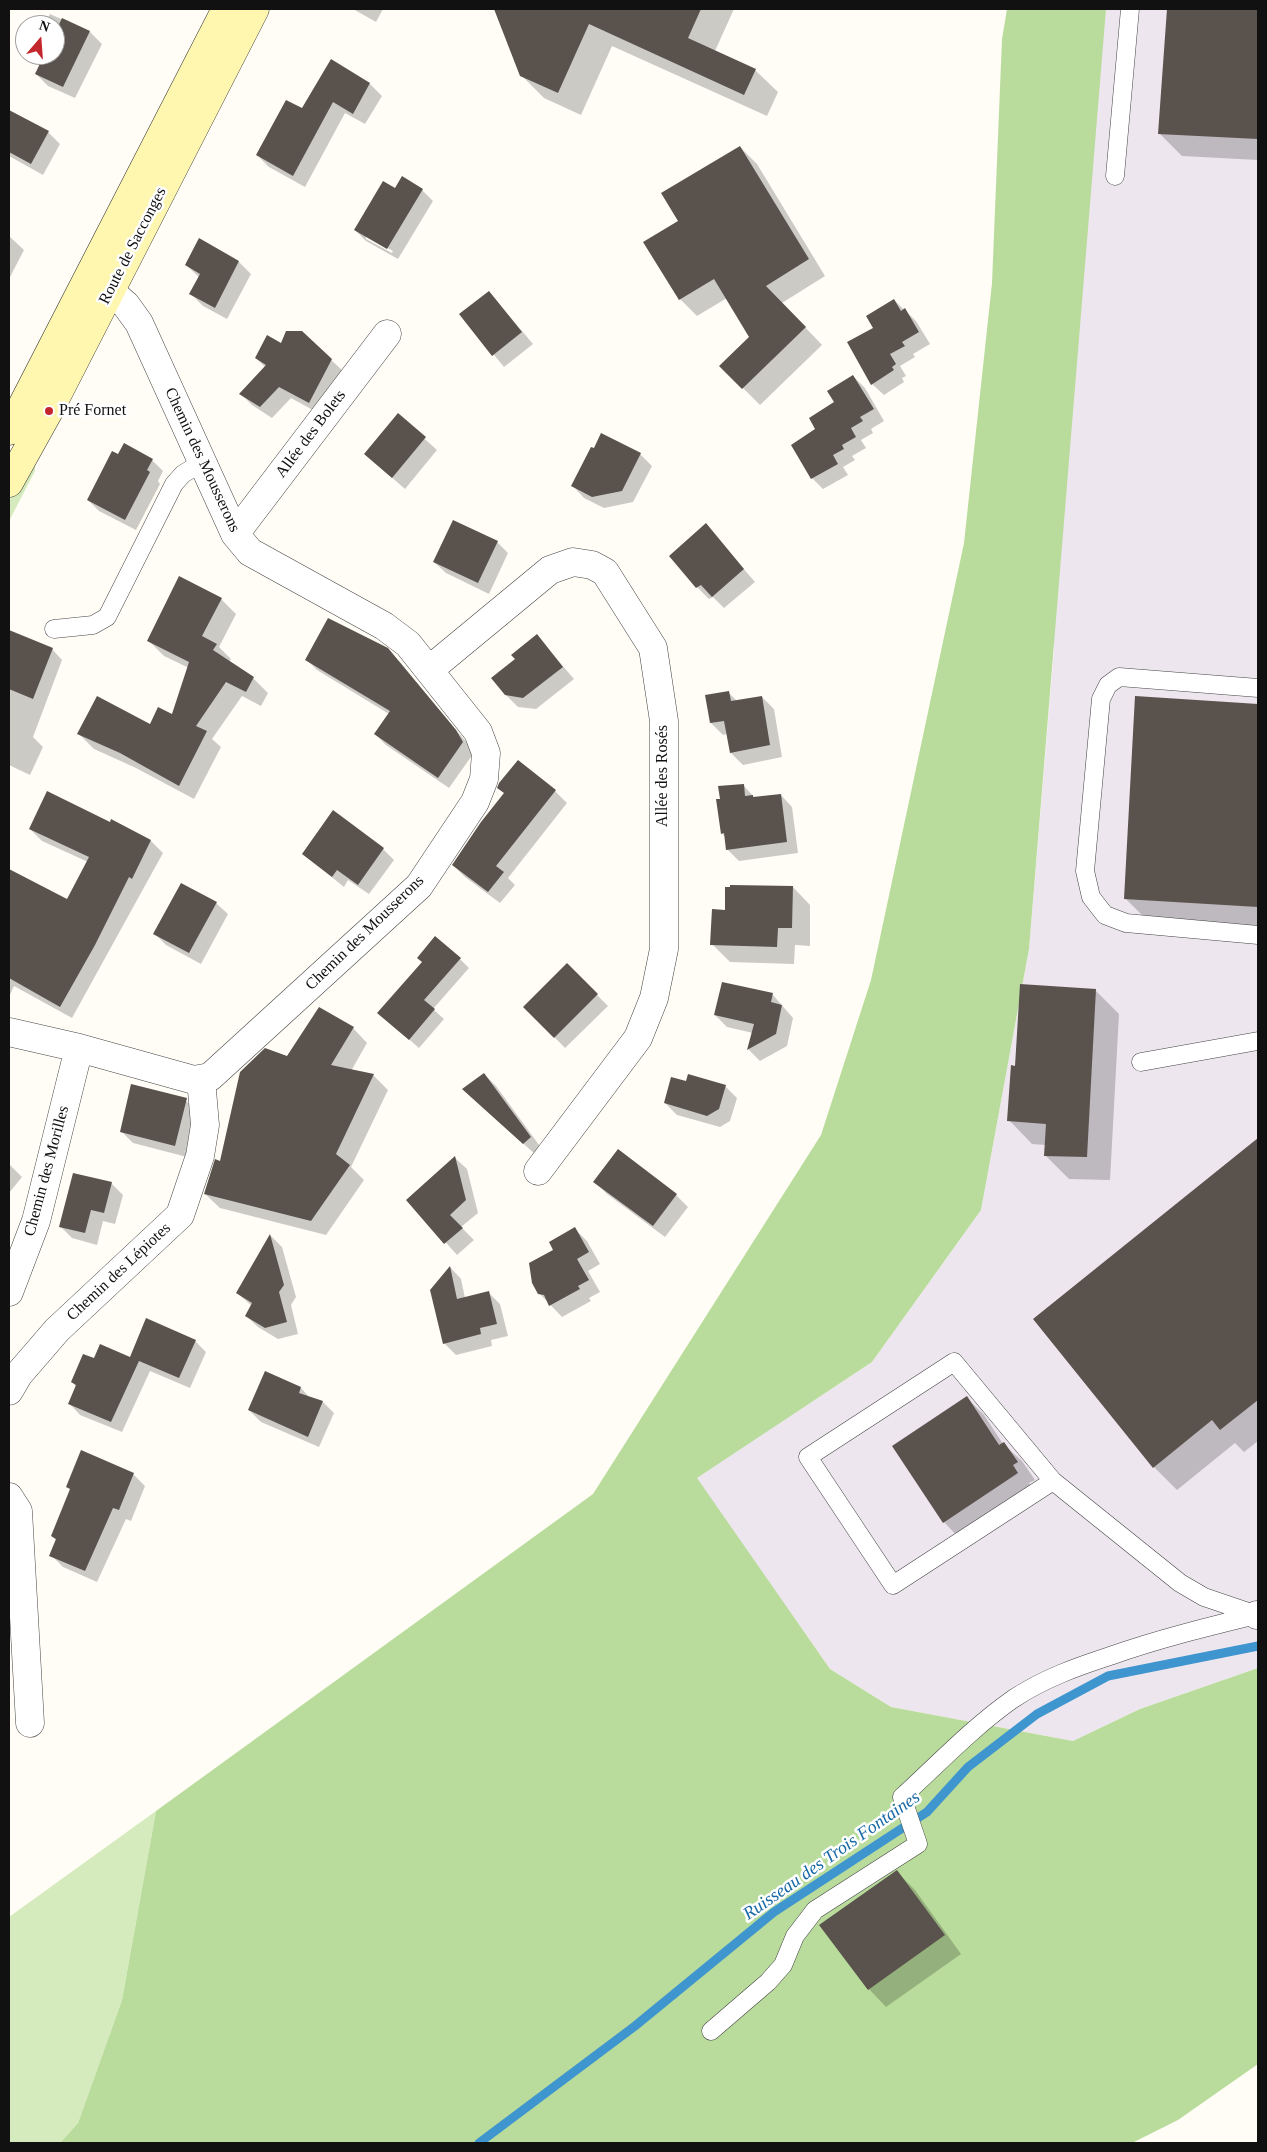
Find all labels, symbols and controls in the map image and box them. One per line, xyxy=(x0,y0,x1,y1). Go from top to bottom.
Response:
north arrow xyxy=(15,15,65,65)
text: N xyxy=(37,18,52,35)
street label: Route de Sacconges xyxy=(95,184,171,308)
street label: Chemin des Mousserons xyxy=(160,385,244,535)
street label: Allée des Bolets xyxy=(272,386,350,482)
place label: Pré Fornet xyxy=(59,401,126,421)
marker: Pré Fornet xyxy=(43,405,55,417)
street label: Allée des Rosés xyxy=(653,725,673,827)
street label: Chemin des Mousserons xyxy=(302,871,428,995)
street label: Chemin des Morilles xyxy=(20,1104,74,1238)
street label: Chemin des Lépiotes xyxy=(63,1219,175,1325)
water label: Ruisseau des Trois Fontaines xyxy=(739,1787,925,1925)

